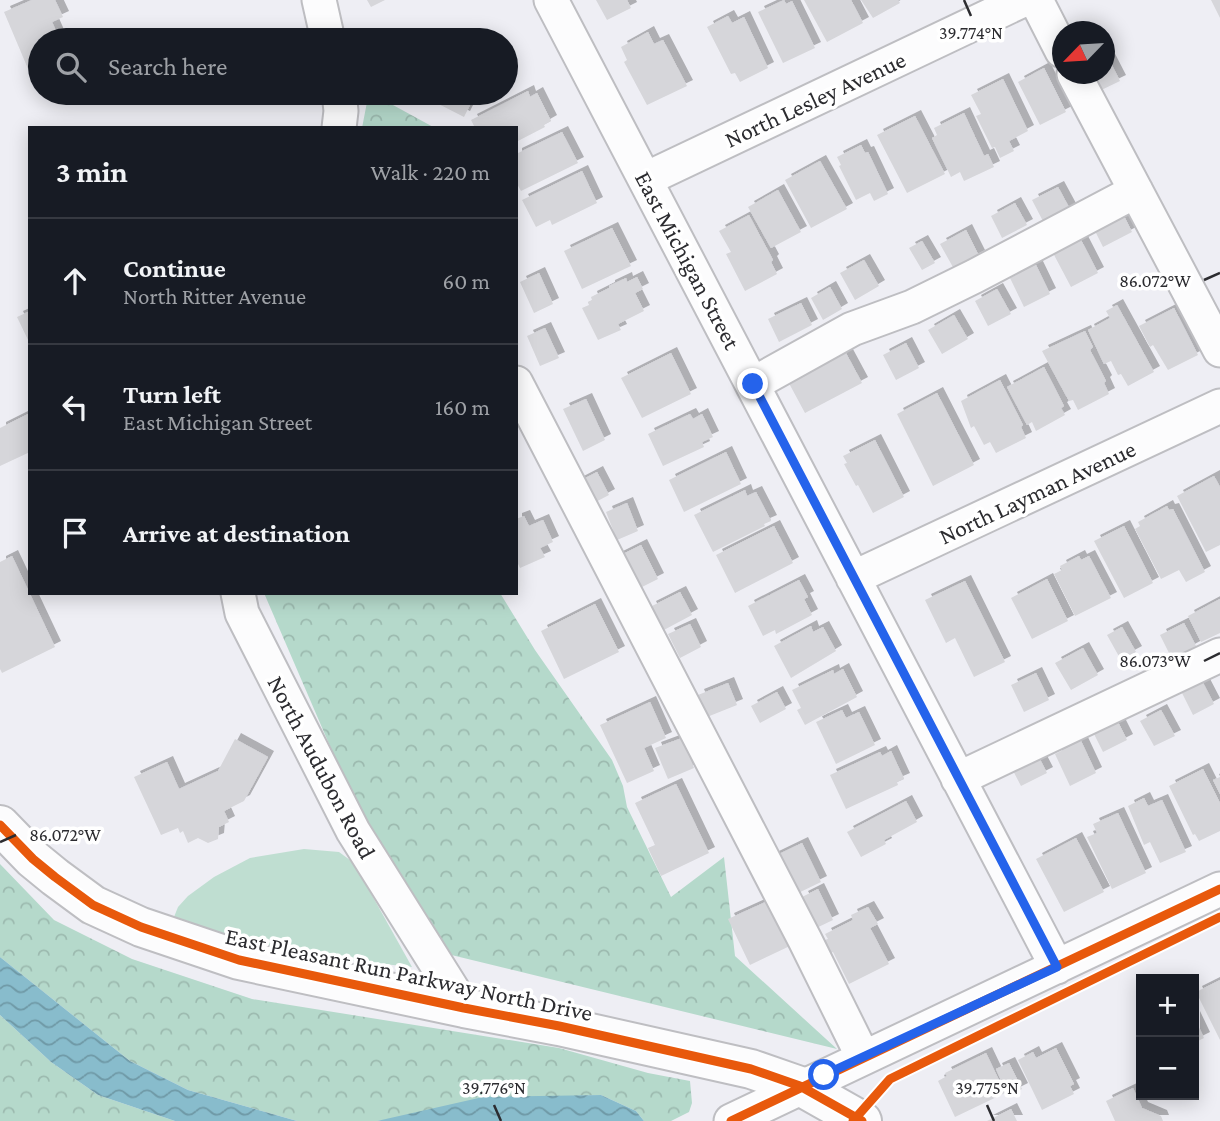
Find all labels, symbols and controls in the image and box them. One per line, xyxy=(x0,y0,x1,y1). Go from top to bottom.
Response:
north arrow xyxy=(1052,21,1115,84)
text: 39.774°N xyxy=(939,23,1003,43)
search box xyxy=(28,28,518,105)
street label: North Lesley Avenue xyxy=(720,45,910,153)
icon: search xyxy=(52,48,90,86)
text: Search here xyxy=(108,52,227,81)
text: 3 min xyxy=(56,155,128,188)
text: Walk · 220 m xyxy=(370,159,490,185)
street label: East Michigan Street xyxy=(630,166,747,354)
text: Continue xyxy=(123,254,226,283)
icon: ahead xyxy=(56,262,94,300)
text: 60 m xyxy=(443,268,490,294)
text: 86.072°W xyxy=(1119,271,1191,291)
text: North Ritter Avenue xyxy=(123,283,306,309)
route end xyxy=(737,368,768,399)
text: Turn left xyxy=(123,380,221,409)
icon: left xyxy=(56,388,94,426)
text: 160 m xyxy=(435,394,490,420)
text: East Michigan Street xyxy=(123,409,312,435)
street label: North Layman Avenue xyxy=(934,435,1140,549)
icon: arrive xyxy=(56,514,94,552)
text: Arrive at destination xyxy=(123,519,350,548)
text: 86.073°W xyxy=(1119,651,1191,671)
street label: North Audubon Road xyxy=(262,671,382,863)
text: 86.072°W xyxy=(29,825,101,845)
street label: East Pleasant Run Parkway North Drive xyxy=(223,922,595,1026)
map controls xyxy=(1136,974,1199,1100)
button: + xyxy=(1136,974,1199,1037)
button: − xyxy=(1136,1037,1199,1100)
route start xyxy=(808,1059,839,1090)
text: 39.776°N xyxy=(462,1078,526,1098)
text: 39.775°N xyxy=(955,1078,1019,1098)

